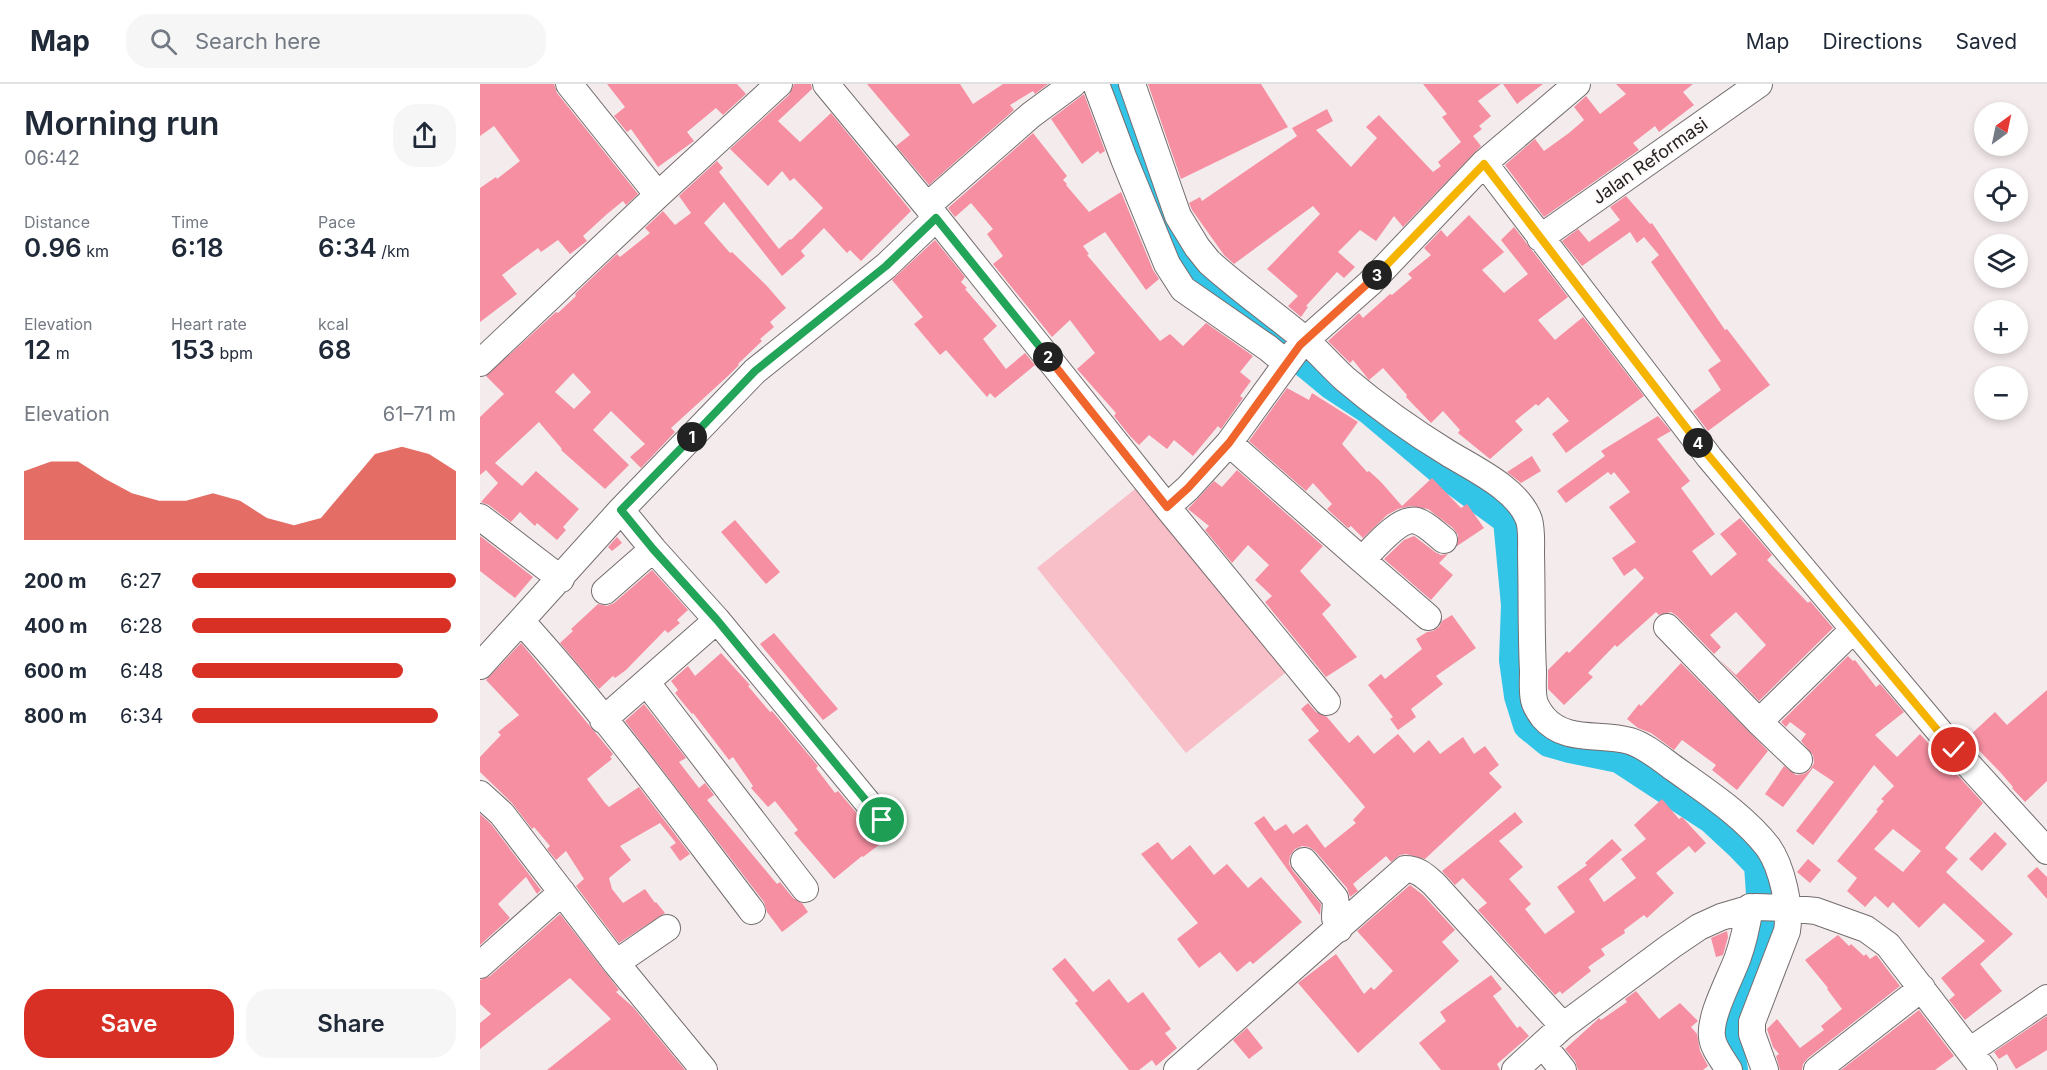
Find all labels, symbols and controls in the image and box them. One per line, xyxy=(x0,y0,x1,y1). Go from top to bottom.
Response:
search box xyxy=(126,14,546,68)
text: Map xyxy=(30,24,90,58)
icon: search xyxy=(147,25,180,58)
text: Search here xyxy=(195,28,321,54)
text: Map xyxy=(1746,29,1789,54)
text: Directions xyxy=(1822,29,1923,54)
text: Saved xyxy=(1956,29,2017,54)
north arrow xyxy=(1974,102,2028,156)
map controls xyxy=(1974,102,2028,420)
text: Morning run xyxy=(24,103,219,143)
button: share xyxy=(393,104,456,167)
street label: Jalan Reformasi xyxy=(1588,113,1711,208)
text: 06:42 xyxy=(24,146,80,170)
button: locate xyxy=(1974,168,2028,222)
text: Distance xyxy=(24,212,90,232)
text: Time xyxy=(171,212,209,232)
text: Pace xyxy=(318,212,356,232)
text: 0.96 xyxy=(24,232,82,263)
text: 6:18 xyxy=(171,232,224,263)
text: 6:34 xyxy=(318,232,377,263)
button: layers xyxy=(1974,234,2028,288)
text: km xyxy=(82,241,109,261)
text: /km xyxy=(377,241,410,261)
pin: 3 xyxy=(1362,260,1392,290)
text: 3 xyxy=(1372,265,1382,285)
button: + xyxy=(1974,300,2028,354)
text: Elevation xyxy=(24,314,93,334)
text: Heart rate xyxy=(171,314,247,334)
text: kcal xyxy=(318,314,349,334)
text: 12 xyxy=(24,334,51,365)
text: 153 xyxy=(171,334,215,365)
text: 68 xyxy=(318,334,351,365)
pin: 2 xyxy=(1033,342,1063,372)
text: m xyxy=(51,343,70,363)
text: bpm xyxy=(215,343,253,363)
text: 2 xyxy=(1043,347,1053,367)
button: − xyxy=(1974,366,2028,420)
text: Elevation xyxy=(24,402,110,426)
text: 61–71 m xyxy=(383,402,456,426)
pin: 1 xyxy=(677,422,707,452)
text: 1 xyxy=(689,427,695,447)
pin: 4 xyxy=(1683,428,1713,458)
text: 4 xyxy=(1693,433,1703,453)
text: 200 m xyxy=(24,569,87,593)
text: 6:27 xyxy=(120,569,162,593)
text: 400 m xyxy=(24,614,88,638)
text: 6:28 xyxy=(120,614,163,638)
text: 600 m xyxy=(24,659,87,683)
text: 6:48 xyxy=(120,659,163,683)
text: 800 m xyxy=(24,704,87,728)
text: 6:34 xyxy=(120,704,163,728)
pin xyxy=(1928,724,1979,775)
icon: check xyxy=(1937,733,1970,766)
pin xyxy=(856,794,907,845)
icon: arrive xyxy=(865,803,898,836)
button: Save xyxy=(24,989,234,1058)
button: Share xyxy=(246,989,456,1058)

